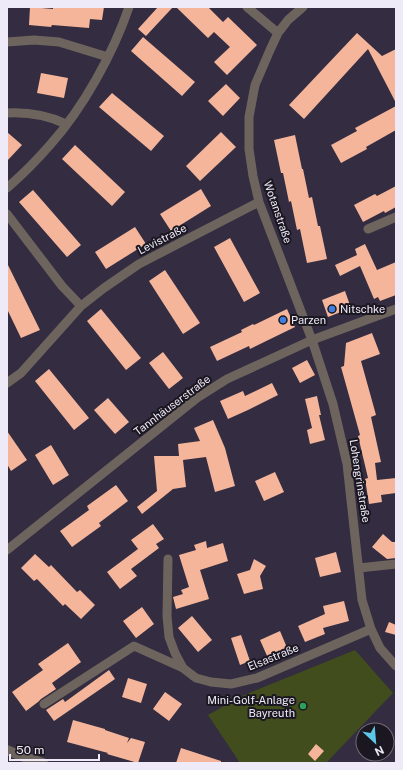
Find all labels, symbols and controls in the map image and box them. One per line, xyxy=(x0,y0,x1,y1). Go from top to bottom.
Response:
street label: Wotanstraße xyxy=(262,179,294,245)
street label: Levistraße xyxy=(136,222,188,256)
place label: Nitschke xyxy=(340,303,385,315)
marker: Nitschke xyxy=(327,304,337,314)
place label: Parzen xyxy=(291,314,326,326)
marker: Parzen xyxy=(278,315,288,325)
street label: Tannhäuserstraße xyxy=(132,372,212,438)
street label: Lohengrinstraße xyxy=(347,439,373,523)
street label: Elsastraße xyxy=(246,641,300,673)
place label: Mini-Golf-Anlage Bayreuth xyxy=(207,694,295,719)
marker: Mini-Golf-Anlage Bayreuth xyxy=(298,701,308,711)
north arrow xyxy=(355,722,395,762)
scale bar xyxy=(10,736,99,762)
text: 50 m xyxy=(16,743,44,757)
text: N xyxy=(373,744,386,758)

